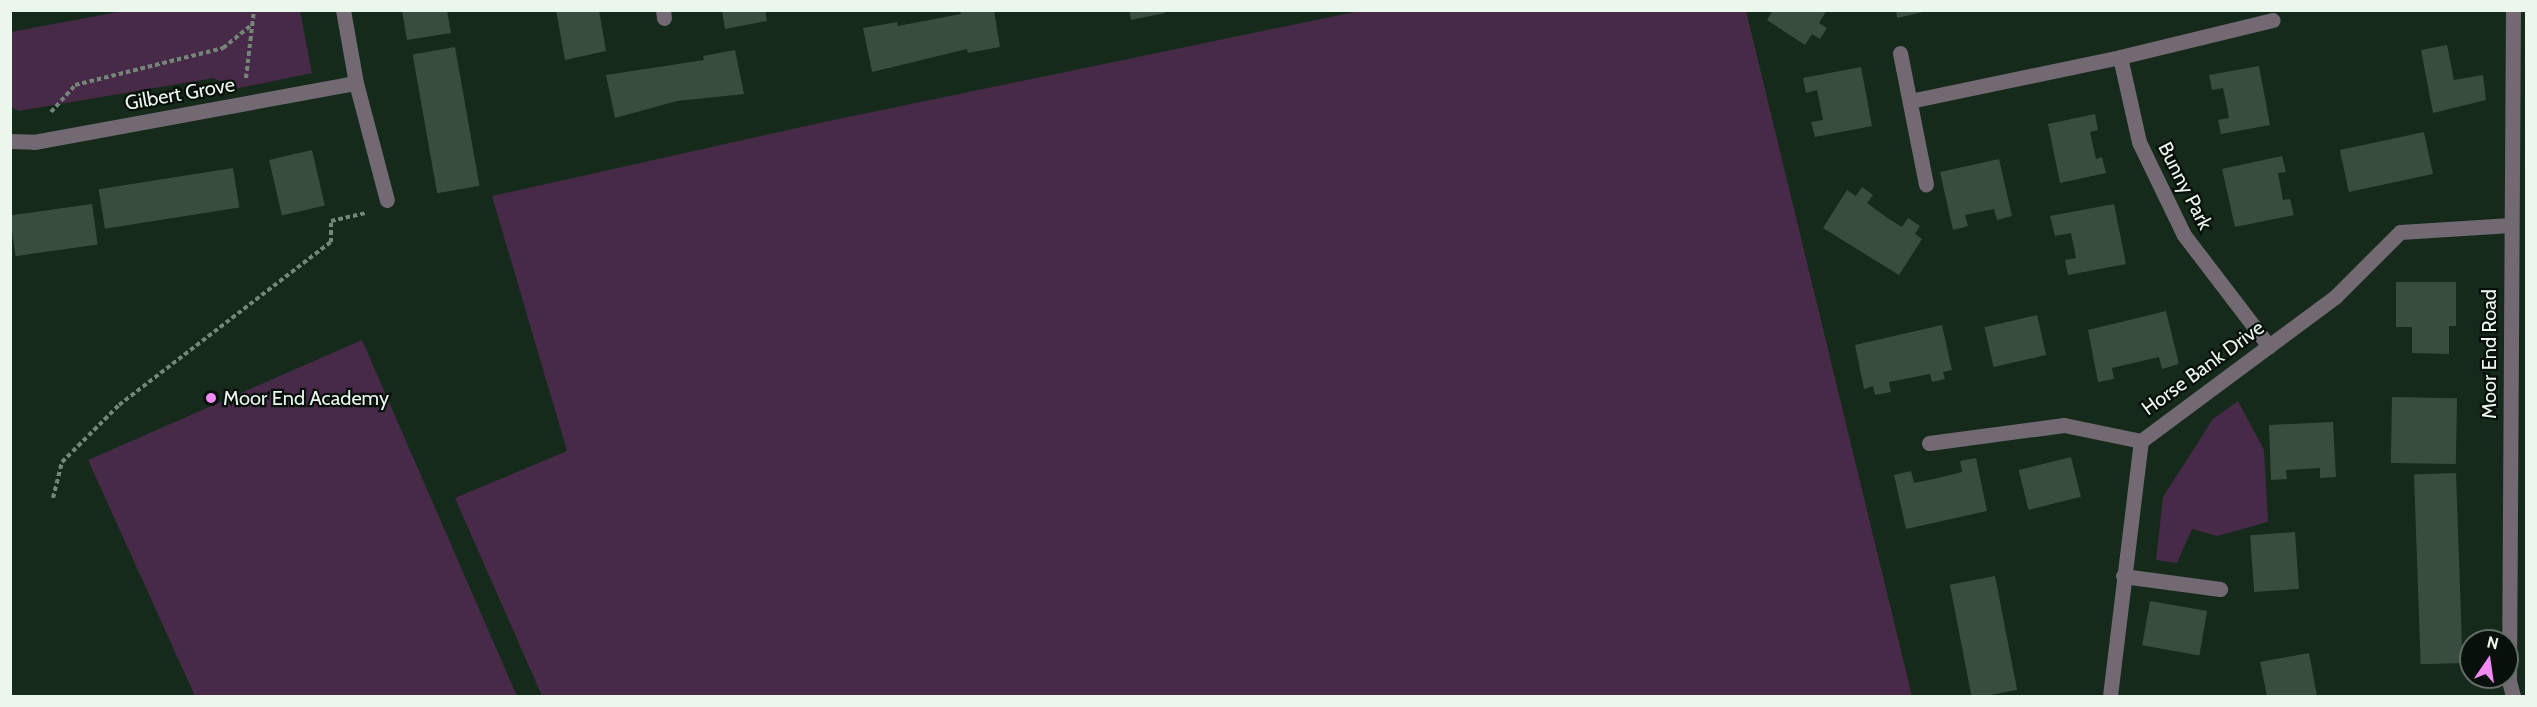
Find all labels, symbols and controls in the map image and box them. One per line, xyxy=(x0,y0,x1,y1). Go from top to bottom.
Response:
street label: Gilbert Grove xyxy=(123,73,237,115)
street label: Bunny Park xyxy=(2153,138,2217,234)
street label: Moor End Road xyxy=(2477,289,2501,419)
street label: Horse Bank Drive xyxy=(2137,316,2269,420)
place label: Moor End Academy xyxy=(223,386,389,410)
marker: Moor End Academy xyxy=(204,391,218,405)
north arrow xyxy=(2459,629,2519,689)
text: N xyxy=(2485,632,2500,653)

